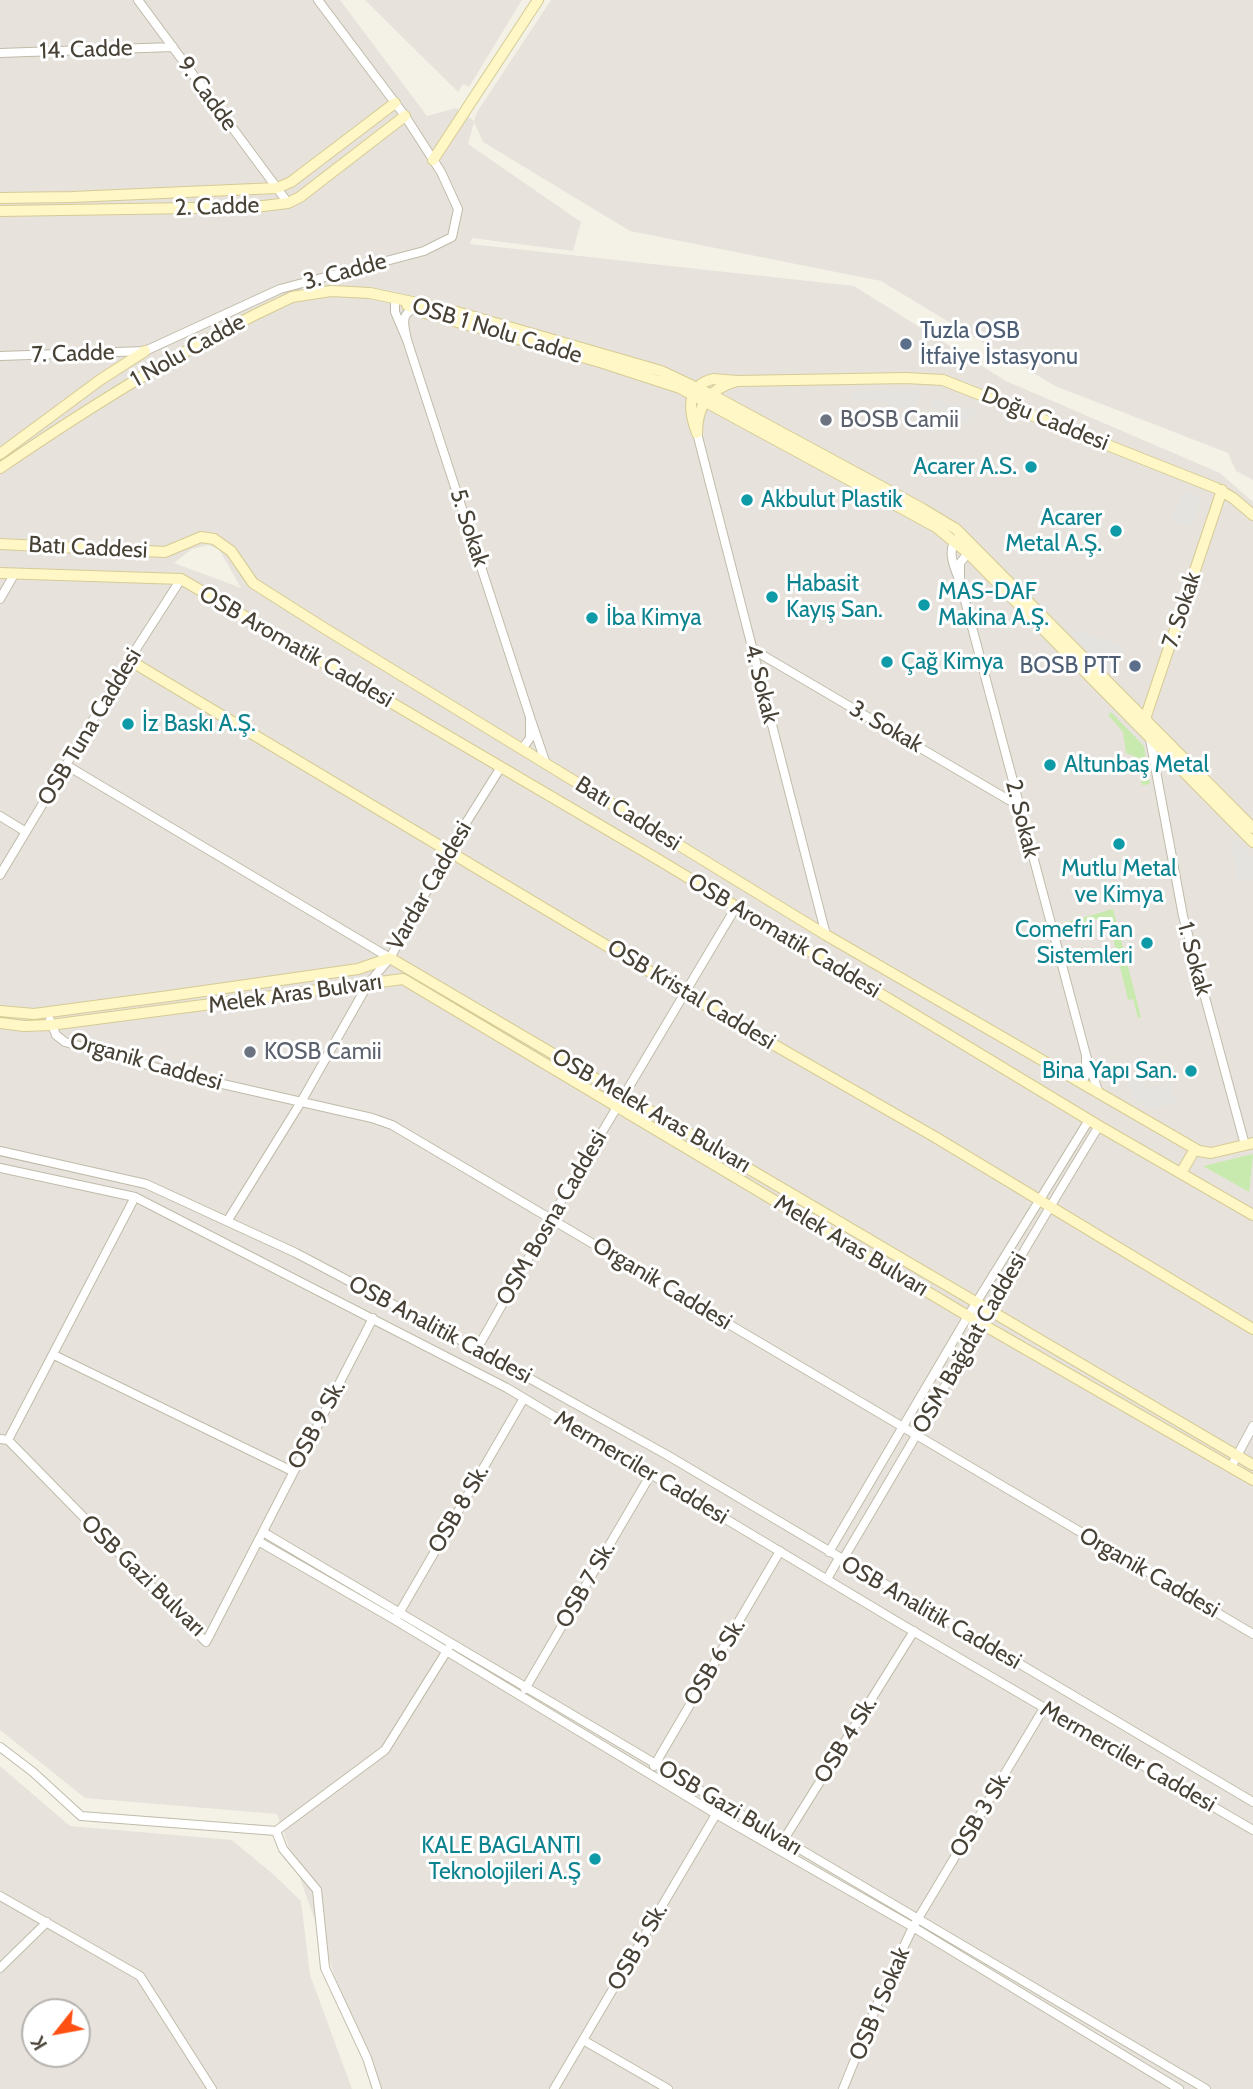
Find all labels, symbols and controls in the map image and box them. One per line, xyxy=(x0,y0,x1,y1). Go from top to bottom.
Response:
street label: 14. Cadde xyxy=(39,35,133,65)
street label: 9. Cadde xyxy=(171,51,243,137)
street label: 2. Cadde xyxy=(174,192,260,222)
street label: 3. Cadde xyxy=(300,248,390,296)
street label: OSB 1 Nolu Cadde xyxy=(409,292,585,370)
street label: 1 Nolu Cadde xyxy=(126,308,250,394)
place label: Tuzla OSB İtfaiye İstasyonu xyxy=(920,317,1078,371)
marker: Tuzla OSB İtfaiye İstasyonu xyxy=(898,336,914,352)
street label: 7. Cadde xyxy=(31,339,115,369)
street label: Doğu Caddesi xyxy=(977,381,1113,457)
place label: BOSB Camii xyxy=(840,406,959,434)
marker: BOSB Camii xyxy=(818,412,834,428)
place label: Acarer A.S. xyxy=(913,453,1017,481)
marker: Acarer A.S. xyxy=(1023,459,1039,475)
street label: 5. Sokak xyxy=(444,486,494,570)
place label: Akbulut Plastik xyxy=(761,486,903,514)
marker: Akbulut Plastik xyxy=(739,492,755,508)
place label: Acarer Metal A.Ş. xyxy=(1005,504,1102,558)
marker: Acarer Metal A.Ş. xyxy=(1108,523,1124,539)
street label: Batı Caddesi xyxy=(28,531,148,565)
street label: 7. Sokak xyxy=(1157,569,1207,651)
place label: Habasit Kayış San. xyxy=(786,570,883,624)
place label: MAS-DAF Makina A.Ş. xyxy=(938,578,1049,632)
street label: OSB Aromatik Caddesi xyxy=(194,580,398,714)
marker: Habasit Kayış San. xyxy=(764,589,780,605)
marker: MAS-DAF Makina A.Ş. xyxy=(916,597,932,613)
place label: İba Kimya xyxy=(606,604,702,632)
marker: İba Kimya xyxy=(584,610,600,626)
street label: 4. Sokak xyxy=(738,642,784,726)
street label: OSB Tuna Caddesi xyxy=(32,643,148,811)
place label: Çağ Kimya xyxy=(901,648,1004,676)
place label: BOSB PTT xyxy=(1020,652,1121,680)
marker: Çağ Kimya xyxy=(879,654,895,670)
marker: BOSB PTT xyxy=(1127,658,1143,674)
street label: 3. Sokak xyxy=(844,695,928,759)
place label: İz Baskı A.Ş. xyxy=(142,710,256,738)
marker: İz Baskı A.Ş. xyxy=(120,716,136,732)
place label: Altunbaş Metal xyxy=(1064,751,1209,779)
marker: Altunbaş Metal xyxy=(1042,757,1058,773)
street label: Batı Caddesi xyxy=(570,771,686,857)
street label: 2. Sokak xyxy=(999,777,1045,861)
street label: Vardar Caddesi xyxy=(382,817,478,955)
marker: Mutlu Metal ve Kimya xyxy=(1111,836,1127,852)
place label: Mutlu Metal ve Kimya xyxy=(1061,855,1177,909)
street label: OSB Aromatik Caddesi xyxy=(683,868,885,1004)
place label: Comefri Fan Sistemleri xyxy=(1015,916,1133,970)
street label: 1. Sokak xyxy=(1171,919,1217,999)
street label: OSB Kristal Caddesi xyxy=(602,934,780,1056)
marker: Comefri Fan Sistemleri xyxy=(1139,935,1155,951)
street label: Melek Aras Bulvarı xyxy=(206,968,384,1020)
street label: Organik Caddesi xyxy=(67,1027,225,1097)
place label: KOSB Camii xyxy=(264,1038,382,1066)
street label: OSB Melek Aras Bulvarı xyxy=(547,1043,755,1179)
marker: KOSB Camii xyxy=(242,1044,258,1060)
place label: Bina Yapı San. xyxy=(1042,1057,1177,1085)
marker: Bina Yapı San. xyxy=(1183,1063,1199,1079)
street label: OSM Bosna Caddesi xyxy=(491,1126,613,1310)
street label: Melek Aras Bulvarı xyxy=(769,1189,933,1303)
street label: Organik Caddesi xyxy=(587,1232,737,1336)
street label: OSM Bağdat Caddesi xyxy=(907,1247,1033,1439)
street label: OSB Analitik Caddesi xyxy=(344,1270,536,1390)
street label: OSB 9 Sk. xyxy=(282,1376,352,1474)
street label: Mermerciler Caddesi xyxy=(549,1405,733,1531)
street label: OSB 8 Sk. xyxy=(423,1460,495,1558)
street label: OSB Gazi Bulvarı xyxy=(75,1510,211,1642)
street label: Organik Caddesi xyxy=(1074,1522,1224,1624)
street label: OSB 7 Sk. xyxy=(550,1537,622,1633)
street label: OSB Analitik Caddesi xyxy=(836,1550,1026,1676)
street label: OSB 6 Sk. xyxy=(678,1613,752,1711)
street label: OSB 4 Sk. xyxy=(809,1692,883,1788)
street label: Mermerciler Caddesi xyxy=(1035,1696,1221,1818)
street label: OSB Gazi Bulvarı xyxy=(653,1754,807,1862)
street label: OSB 3 Sk. xyxy=(944,1766,1018,1862)
place label: KALE BAGLANTI Teknolojileri A.Ş xyxy=(421,1832,581,1886)
marker: KALE BAGLANTI Teknolojileri A.Ş xyxy=(587,1851,603,1867)
street label: OSB 5 Sk. xyxy=(602,1899,674,1995)
street label: OSB 1 Sokak xyxy=(844,1943,916,2065)
north arrow xyxy=(21,1998,91,2068)
text: K xyxy=(26,2032,52,2054)

